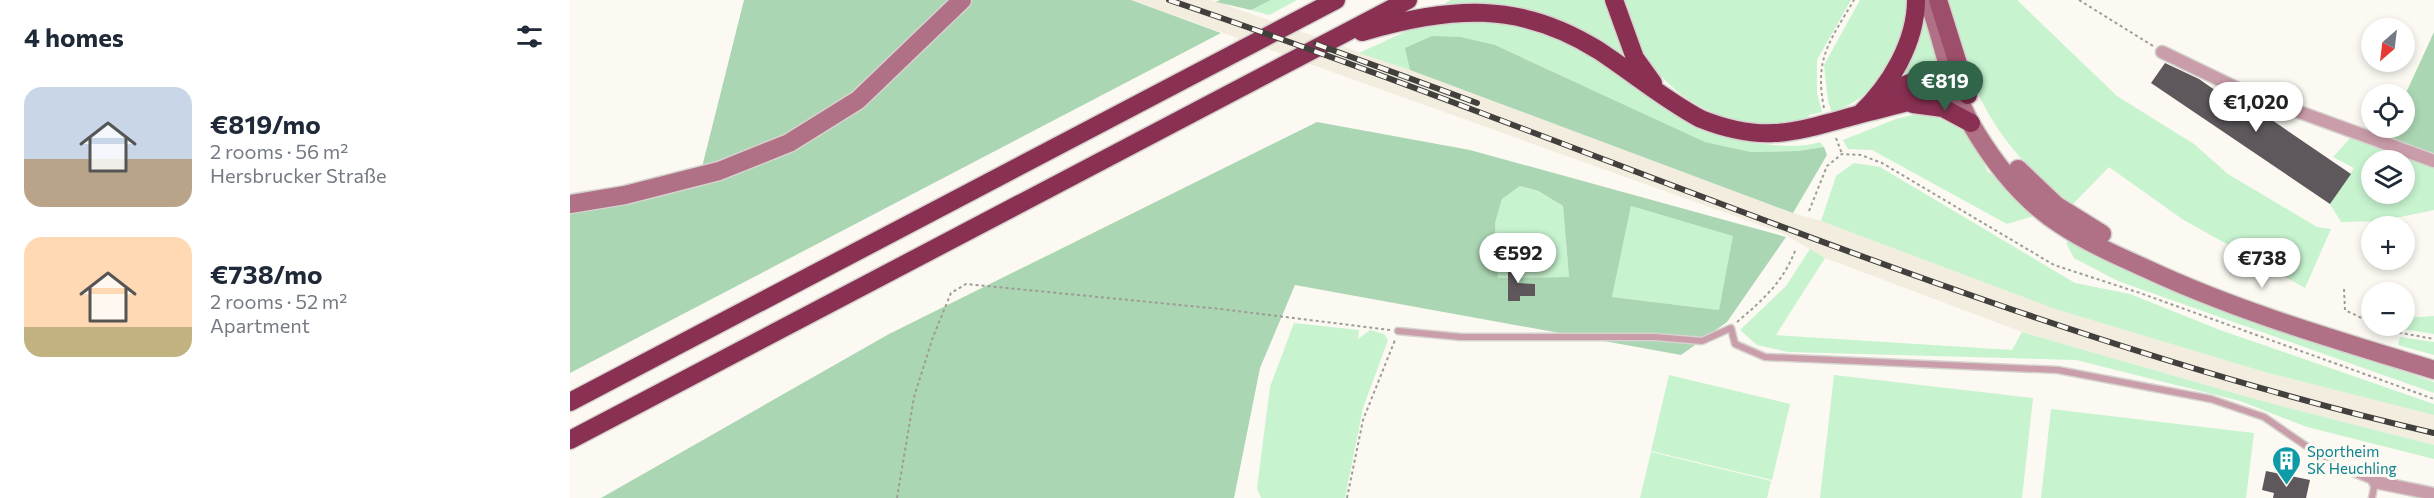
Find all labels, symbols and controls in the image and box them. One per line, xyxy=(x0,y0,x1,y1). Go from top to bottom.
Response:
north arrow xyxy=(2361,18,2415,72)
map controls xyxy=(2361,18,2415,336)
icon: filters xyxy=(513,20,546,53)
text: 4 homes xyxy=(24,21,124,52)
pin: €819 xyxy=(1909,61,1981,112)
text: €819 xyxy=(1921,68,1969,92)
pin: €1,020 xyxy=(2207,82,2305,133)
button: locate xyxy=(2361,84,2415,138)
text: €1,020 xyxy=(2223,89,2289,113)
text: €819/mo xyxy=(210,108,321,139)
icon: home xyxy=(72,111,144,183)
text: 2 rooms · 56 m² xyxy=(210,139,348,163)
button: layers xyxy=(2361,150,2415,204)
text: Hersbrucker Straße xyxy=(210,163,387,187)
button: + xyxy=(2361,216,2415,270)
pin: €592 xyxy=(1482,233,1554,284)
pin: €738 xyxy=(2226,238,2298,289)
text: €592 xyxy=(1493,240,1543,264)
text: €738 xyxy=(2237,245,2287,269)
text: €738/mo xyxy=(210,258,322,289)
icon: home xyxy=(72,261,144,333)
button: − xyxy=(2361,282,2415,336)
text: 2 rooms · 52 m² xyxy=(210,289,347,313)
text: Apartment xyxy=(210,313,310,337)
place label: Sportheim SK Heuchling xyxy=(2307,442,2397,477)
building icon: Sportheim SK Heuchling xyxy=(2270,444,2302,486)

